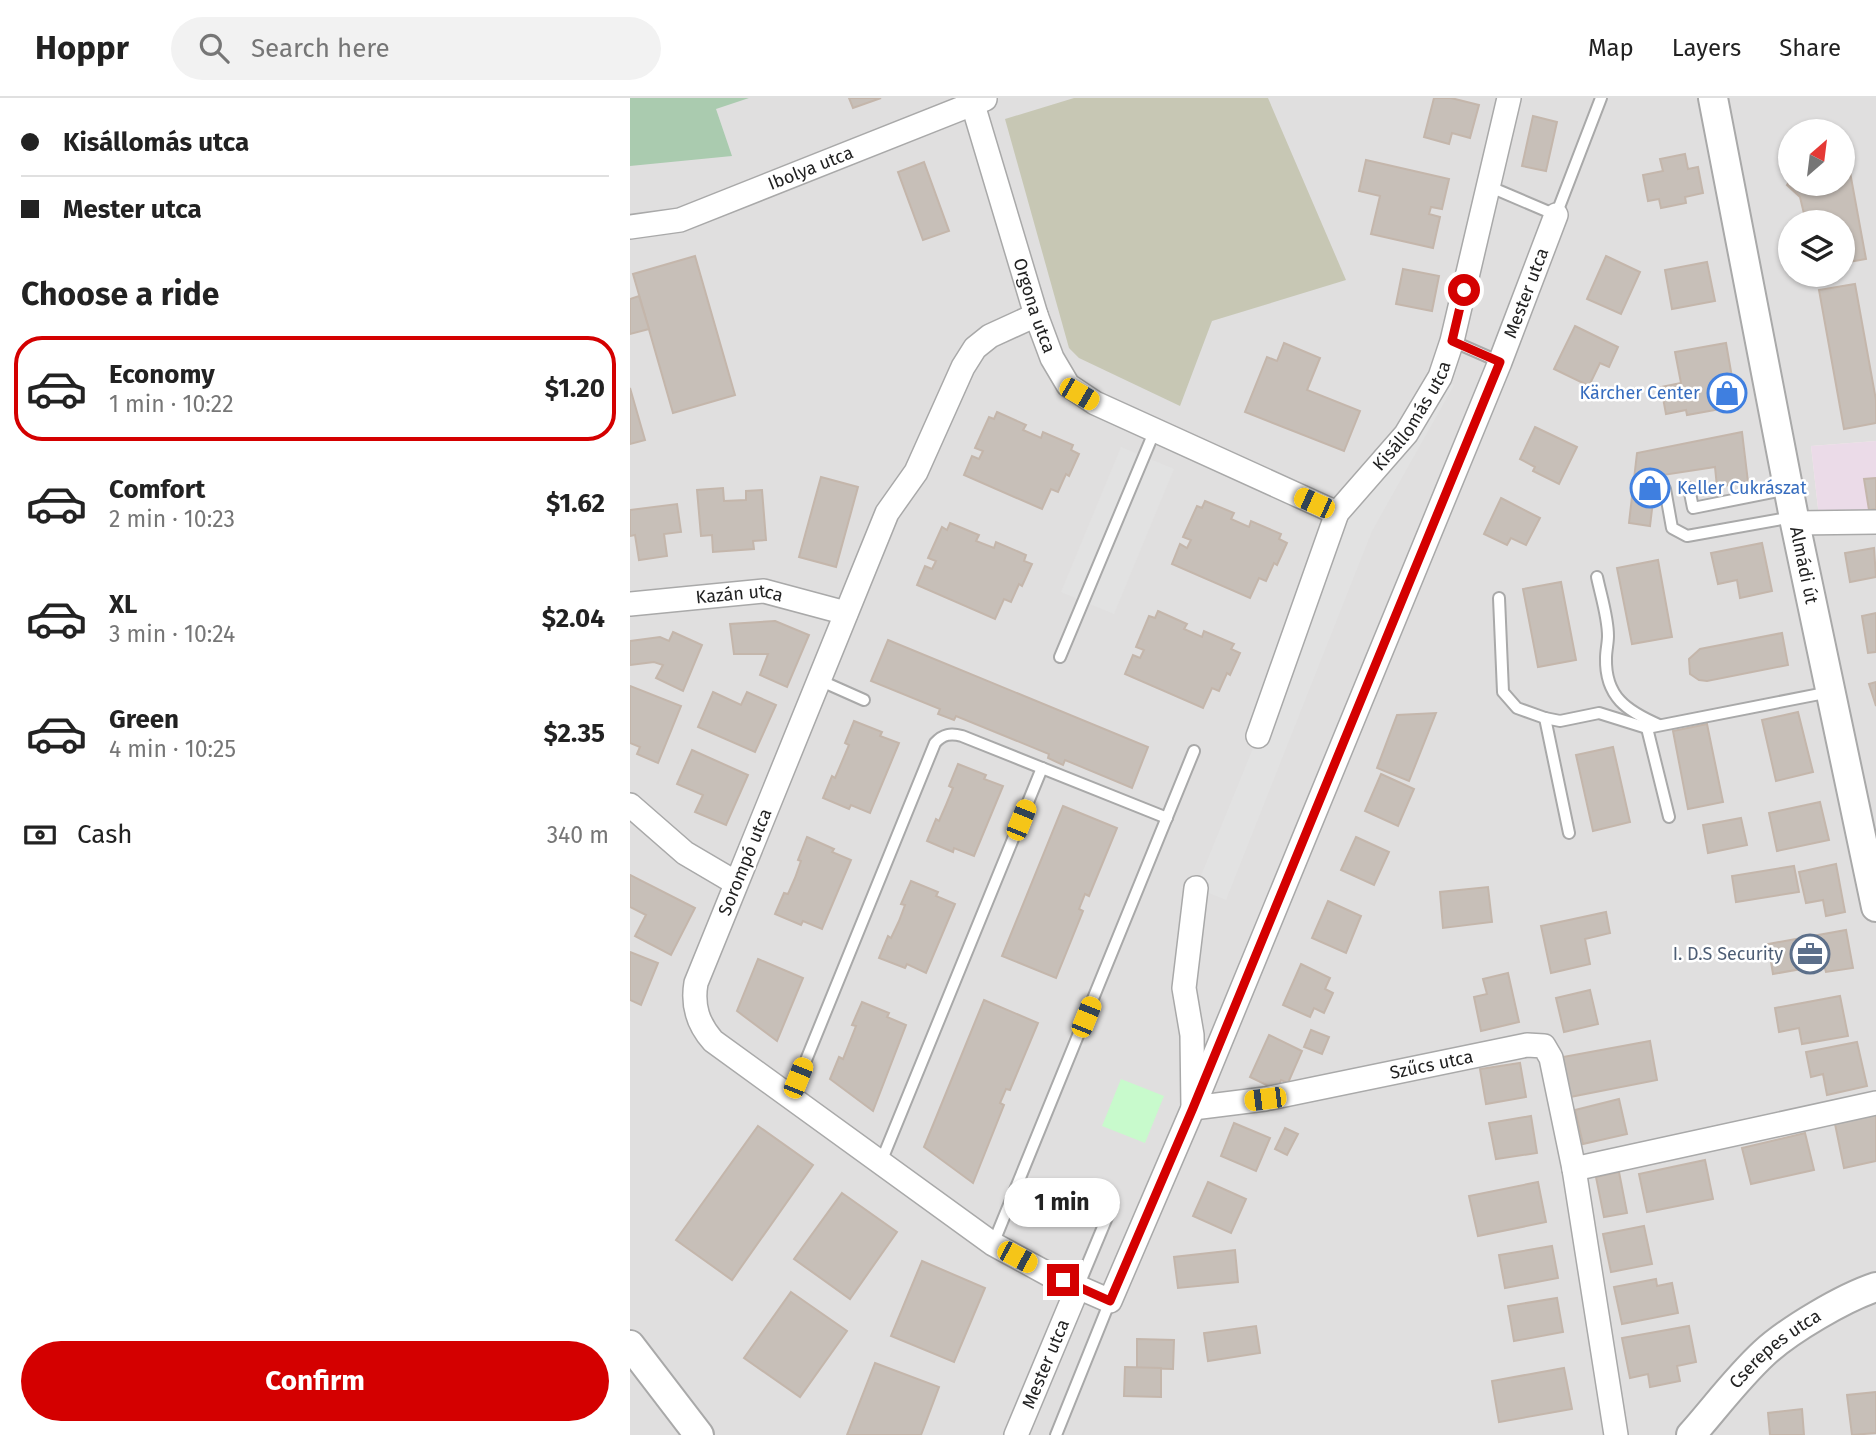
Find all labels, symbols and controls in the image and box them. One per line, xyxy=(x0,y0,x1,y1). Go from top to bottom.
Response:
search box xyxy=(171,17,661,80)
text: Hoppr xyxy=(35,28,129,68)
icon: search xyxy=(195,29,233,67)
text: Search here xyxy=(251,33,390,64)
text: Map xyxy=(1588,34,1634,62)
text: Layers xyxy=(1672,34,1741,62)
text: Share xyxy=(1779,34,1841,62)
north arrow xyxy=(1778,119,1855,196)
map controls xyxy=(1778,119,1855,287)
text: Kisállomás utca xyxy=(63,127,249,158)
street label: Ibolya utca xyxy=(765,141,856,195)
text: Mester utca xyxy=(63,194,202,225)
button: layers xyxy=(1778,210,1855,287)
street label: Mester utca xyxy=(1499,245,1553,341)
street label: Orgona utca xyxy=(1009,255,1060,356)
route start xyxy=(1448,274,1480,306)
text: Choose a ride xyxy=(21,275,219,313)
icon: car xyxy=(25,357,88,420)
street label: Kisállomás utca xyxy=(1368,358,1456,475)
text: Economy xyxy=(109,359,215,390)
shop icon: Kärcher Center xyxy=(1706,372,1748,414)
text: $1.20 xyxy=(545,373,605,404)
car xyxy=(1056,374,1103,414)
place label: Kärcher Center xyxy=(1580,382,1700,404)
text: 1 min · 10:22 xyxy=(109,390,234,418)
shop icon: Keller Cukrászat xyxy=(1629,467,1671,509)
icon: car xyxy=(25,472,88,535)
text: Comfort xyxy=(109,474,205,505)
place label: Keller Cukrászat xyxy=(1677,477,1807,499)
car xyxy=(1291,485,1338,521)
text: $1.62 xyxy=(546,488,605,519)
text: 2 min · 10:23 xyxy=(109,505,235,533)
street label: Almádi út xyxy=(1785,525,1823,606)
street label: Kazán utca xyxy=(695,580,786,609)
icon: car xyxy=(25,587,88,650)
text: XL xyxy=(109,589,137,620)
text: $2.04 xyxy=(542,603,605,634)
text: 3 min · 10:24 xyxy=(109,620,235,648)
icon: car xyxy=(25,702,88,765)
text: Green xyxy=(109,704,179,735)
text: $2.35 xyxy=(543,718,605,749)
text: 4 min · 10:25 xyxy=(109,735,236,763)
car xyxy=(1004,797,1039,843)
street label: Sorompó utca xyxy=(714,805,776,919)
icon: cash xyxy=(21,816,59,854)
text: Cash xyxy=(77,819,133,850)
text: 340 m xyxy=(547,821,609,849)
office icon: I. D.S Security xyxy=(1789,933,1831,975)
place label: I. D.S Security xyxy=(1673,943,1783,965)
car xyxy=(1069,994,1104,1040)
street label: Szűcs utca xyxy=(1388,1045,1475,1084)
car xyxy=(781,1055,816,1101)
car xyxy=(1243,1086,1288,1112)
callout: 1 min xyxy=(1005,1178,1121,1228)
text: 1 min xyxy=(1034,1188,1090,1216)
car xyxy=(994,1238,1041,1276)
route end xyxy=(1047,1264,1079,1296)
street label: Cserepes utca xyxy=(1724,1305,1825,1393)
street label: Mester utca xyxy=(1017,1316,1074,1412)
button: Confirm xyxy=(21,1341,609,1421)

